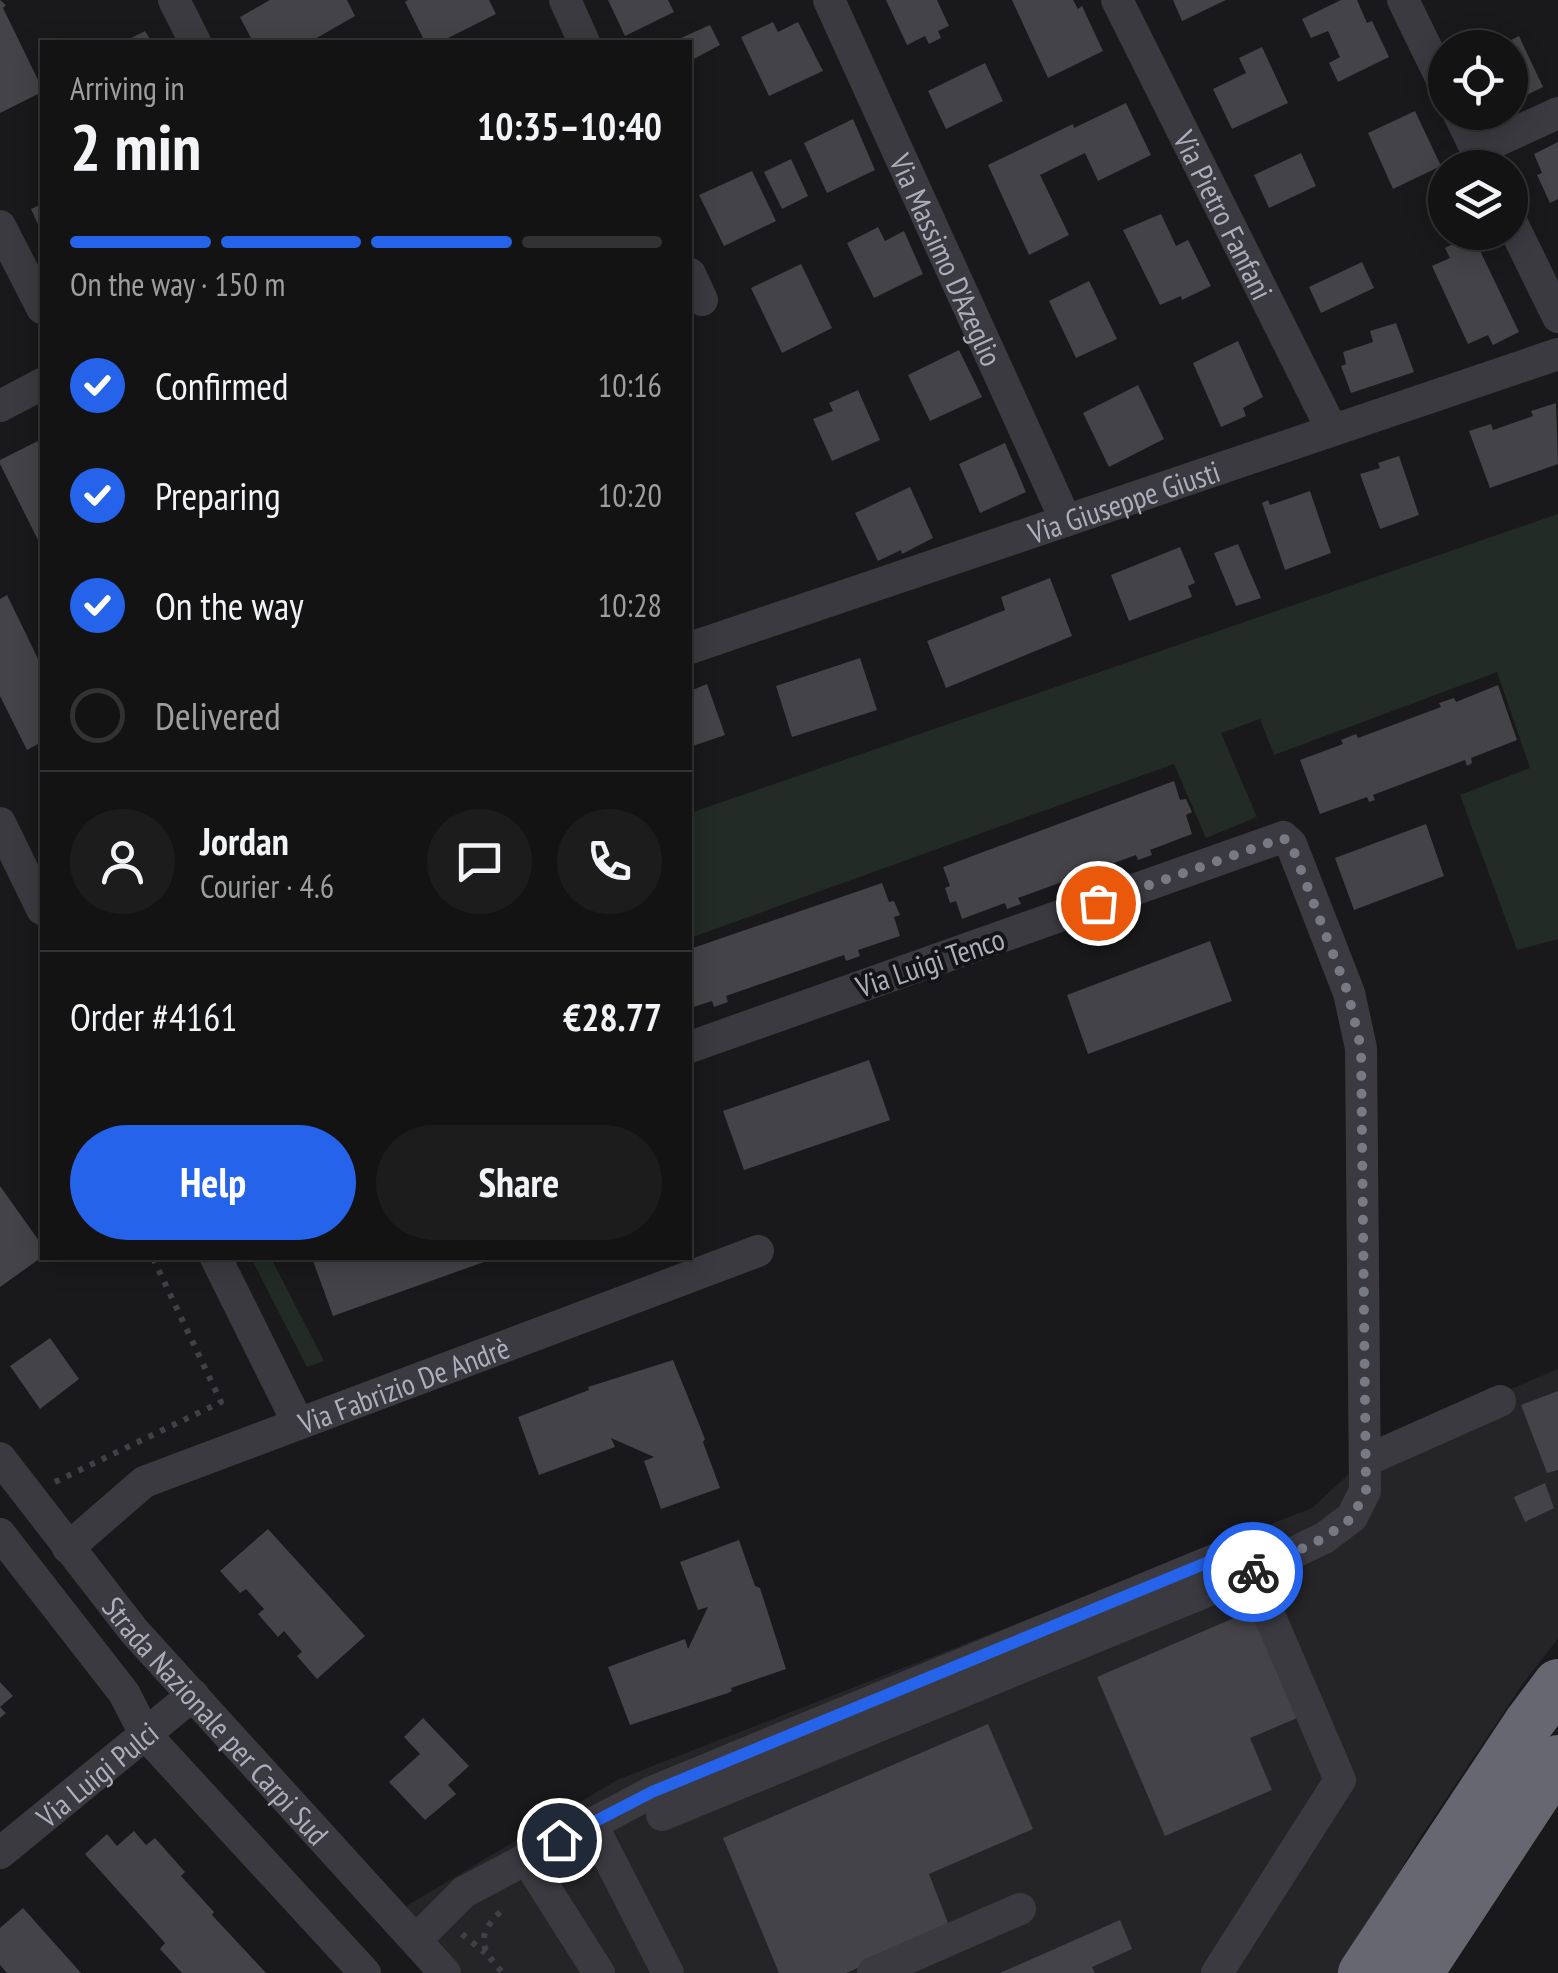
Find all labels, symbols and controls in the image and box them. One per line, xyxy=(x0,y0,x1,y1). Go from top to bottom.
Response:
map controls xyxy=(1428,30,1528,250)
button: locate xyxy=(1428,30,1528,130)
text: Arriving in xyxy=(70,67,185,109)
text: 10:35–10:40 xyxy=(477,101,662,150)
text: 2 min xyxy=(70,104,201,188)
street label: Via Pietro Fanfani xyxy=(1165,123,1283,306)
street label: Via Massimo D'Azeglio xyxy=(882,146,1012,372)
button: layers xyxy=(1428,150,1528,250)
text: On the way · 150 m xyxy=(70,263,285,305)
icon: check xyxy=(70,358,125,413)
text: Confirmed xyxy=(155,361,288,410)
text: 10:16 xyxy=(598,364,662,406)
street label: Via Giuseppe Giusti xyxy=(1022,451,1225,552)
icon: check xyxy=(70,468,125,523)
text: Preparing xyxy=(155,471,281,520)
text: 10:20 xyxy=(598,474,662,516)
icon: check xyxy=(70,578,125,633)
text: On the way xyxy=(155,581,303,630)
text: 10:28 xyxy=(598,584,662,626)
text: Delivered xyxy=(155,691,281,740)
button: person xyxy=(70,809,175,914)
button: chat xyxy=(427,809,532,914)
button: phone xyxy=(557,809,662,914)
text: Jordan xyxy=(200,816,289,865)
pin xyxy=(1056,861,1141,946)
text: Courier · 4.6 xyxy=(200,865,334,907)
icon: bag xyxy=(1071,876,1126,931)
street label: Via Luigi Tenco xyxy=(850,918,1009,1006)
text: Order #4161 xyxy=(70,992,237,1041)
text: €28.77 xyxy=(563,992,662,1041)
button: Help xyxy=(70,1125,356,1240)
button: Share xyxy=(376,1125,662,1240)
street label: Via Fabrizio De Andrè xyxy=(292,1327,514,1442)
courier xyxy=(1203,1522,1303,1622)
icon: bike xyxy=(1226,1545,1281,1600)
street label: Strada Nazionale per Carpi Sud xyxy=(95,1588,338,1852)
street label: Via Luigi Pulci xyxy=(27,1712,166,1836)
pin xyxy=(517,1798,602,1883)
icon: home xyxy=(532,1813,587,1868)

